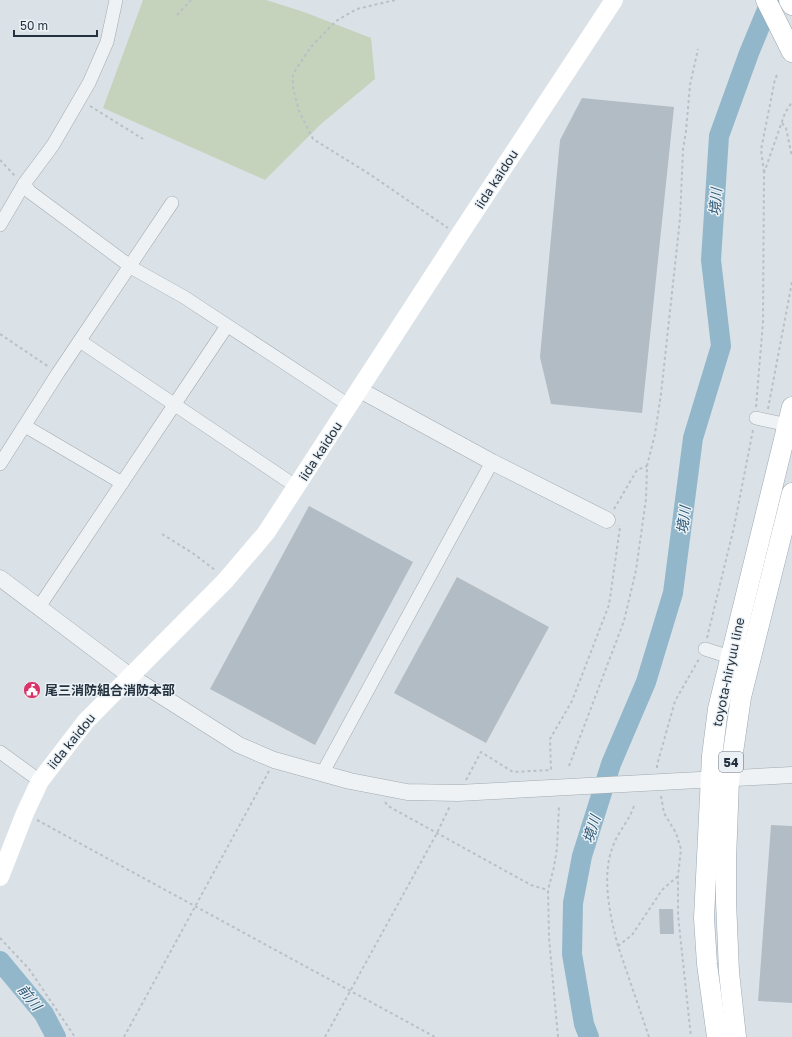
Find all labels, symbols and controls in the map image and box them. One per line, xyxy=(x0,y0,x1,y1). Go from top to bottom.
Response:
scale bar xyxy=(14,12,97,38)
text: 50 m xyxy=(20,18,48,33)
street label: iida kaidou xyxy=(471,146,521,212)
water label: 境川 xyxy=(706,185,725,217)
street label: iida kaidou xyxy=(295,418,345,484)
water label: 境川 xyxy=(673,503,693,535)
street label: toyota-hiryuu line xyxy=(709,616,747,728)
public building icon: 尾三消防組合消防本部 xyxy=(22,680,42,700)
place label: 尾三消防組合消防本部 xyxy=(45,682,175,698)
street label: iida kaidou xyxy=(44,710,98,772)
road number: 54 xyxy=(719,752,743,772)
water label: 境川 xyxy=(579,811,604,845)
water label: 前川 xyxy=(15,981,47,1015)

